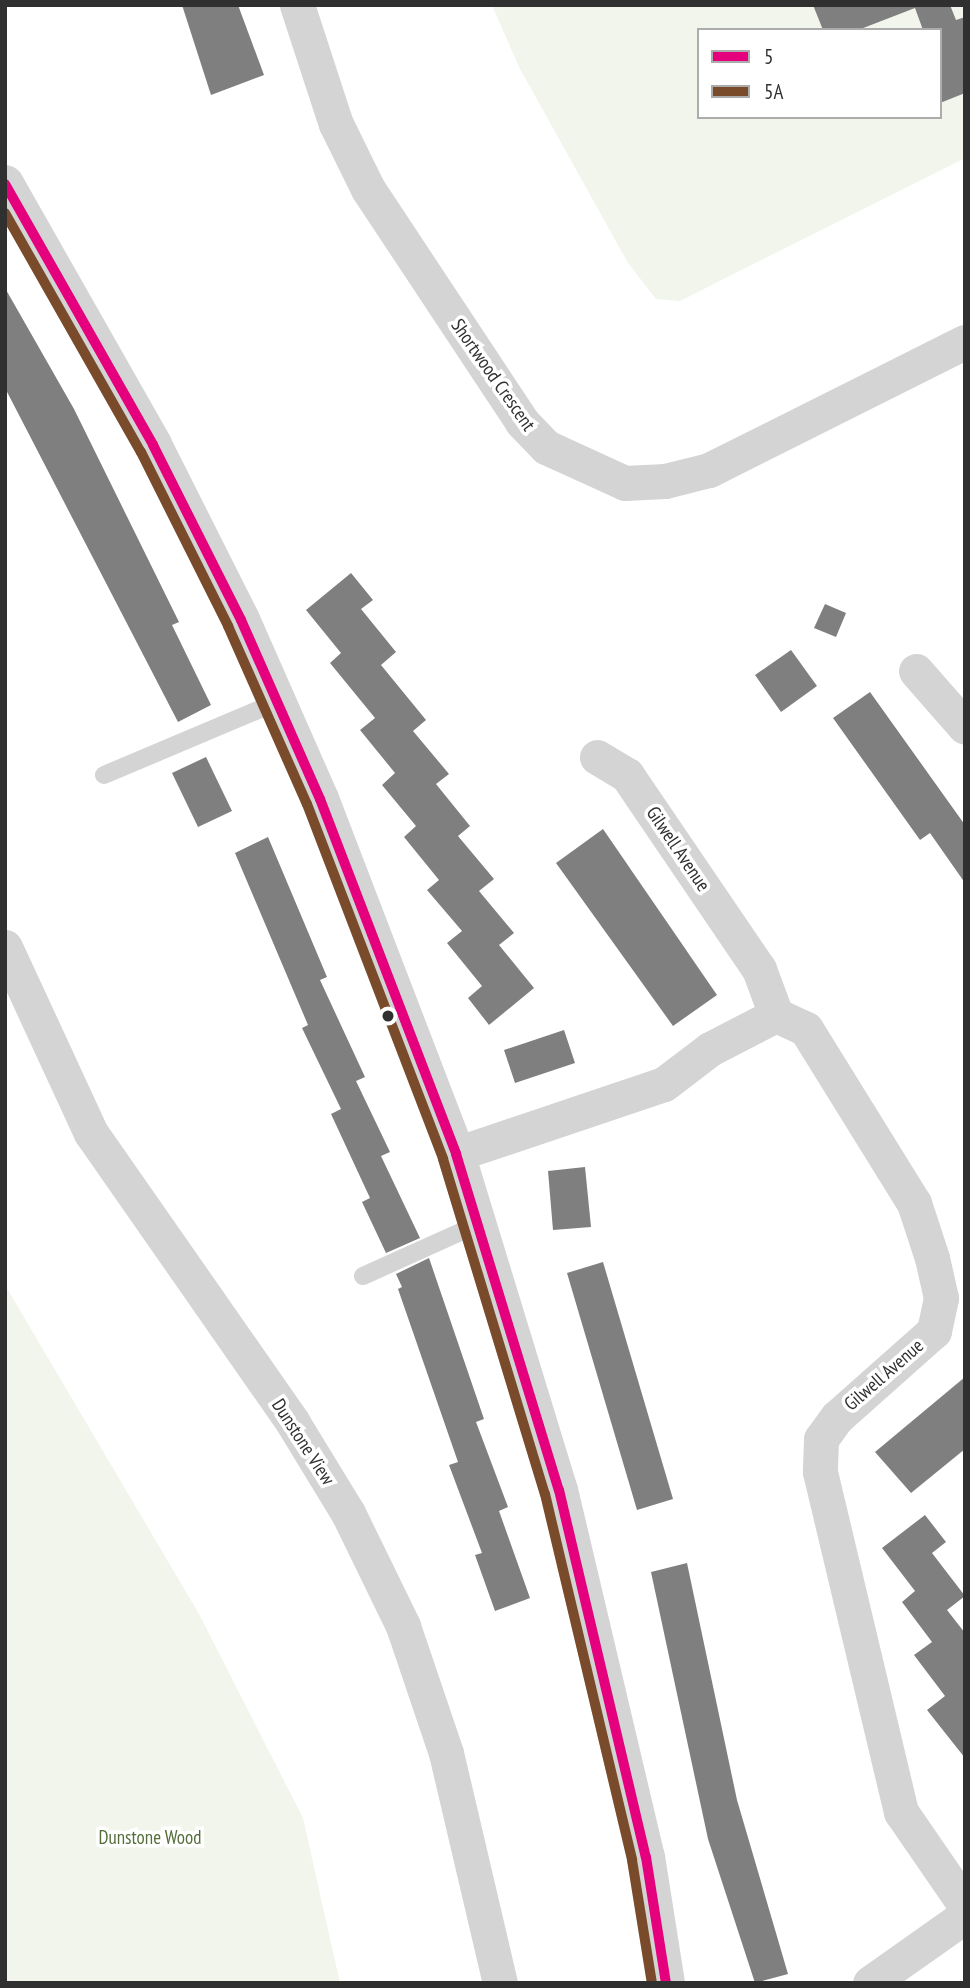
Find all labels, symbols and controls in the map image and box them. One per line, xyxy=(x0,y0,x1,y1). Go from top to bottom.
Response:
legend xyxy=(697,28,942,119)
text: 5 xyxy=(764,43,773,70)
text: 5A xyxy=(764,78,783,105)
street label: Shortwood Crescent xyxy=(446,315,540,435)
street label: Gilwell Avenue xyxy=(641,802,715,896)
unlabelled marker xyxy=(381,1009,395,1023)
street label: Gilwell Avenue xyxy=(840,1334,928,1416)
street label: Dunstone View xyxy=(267,1395,339,1489)
park label: Dunstone Wood xyxy=(98,1827,202,1849)

